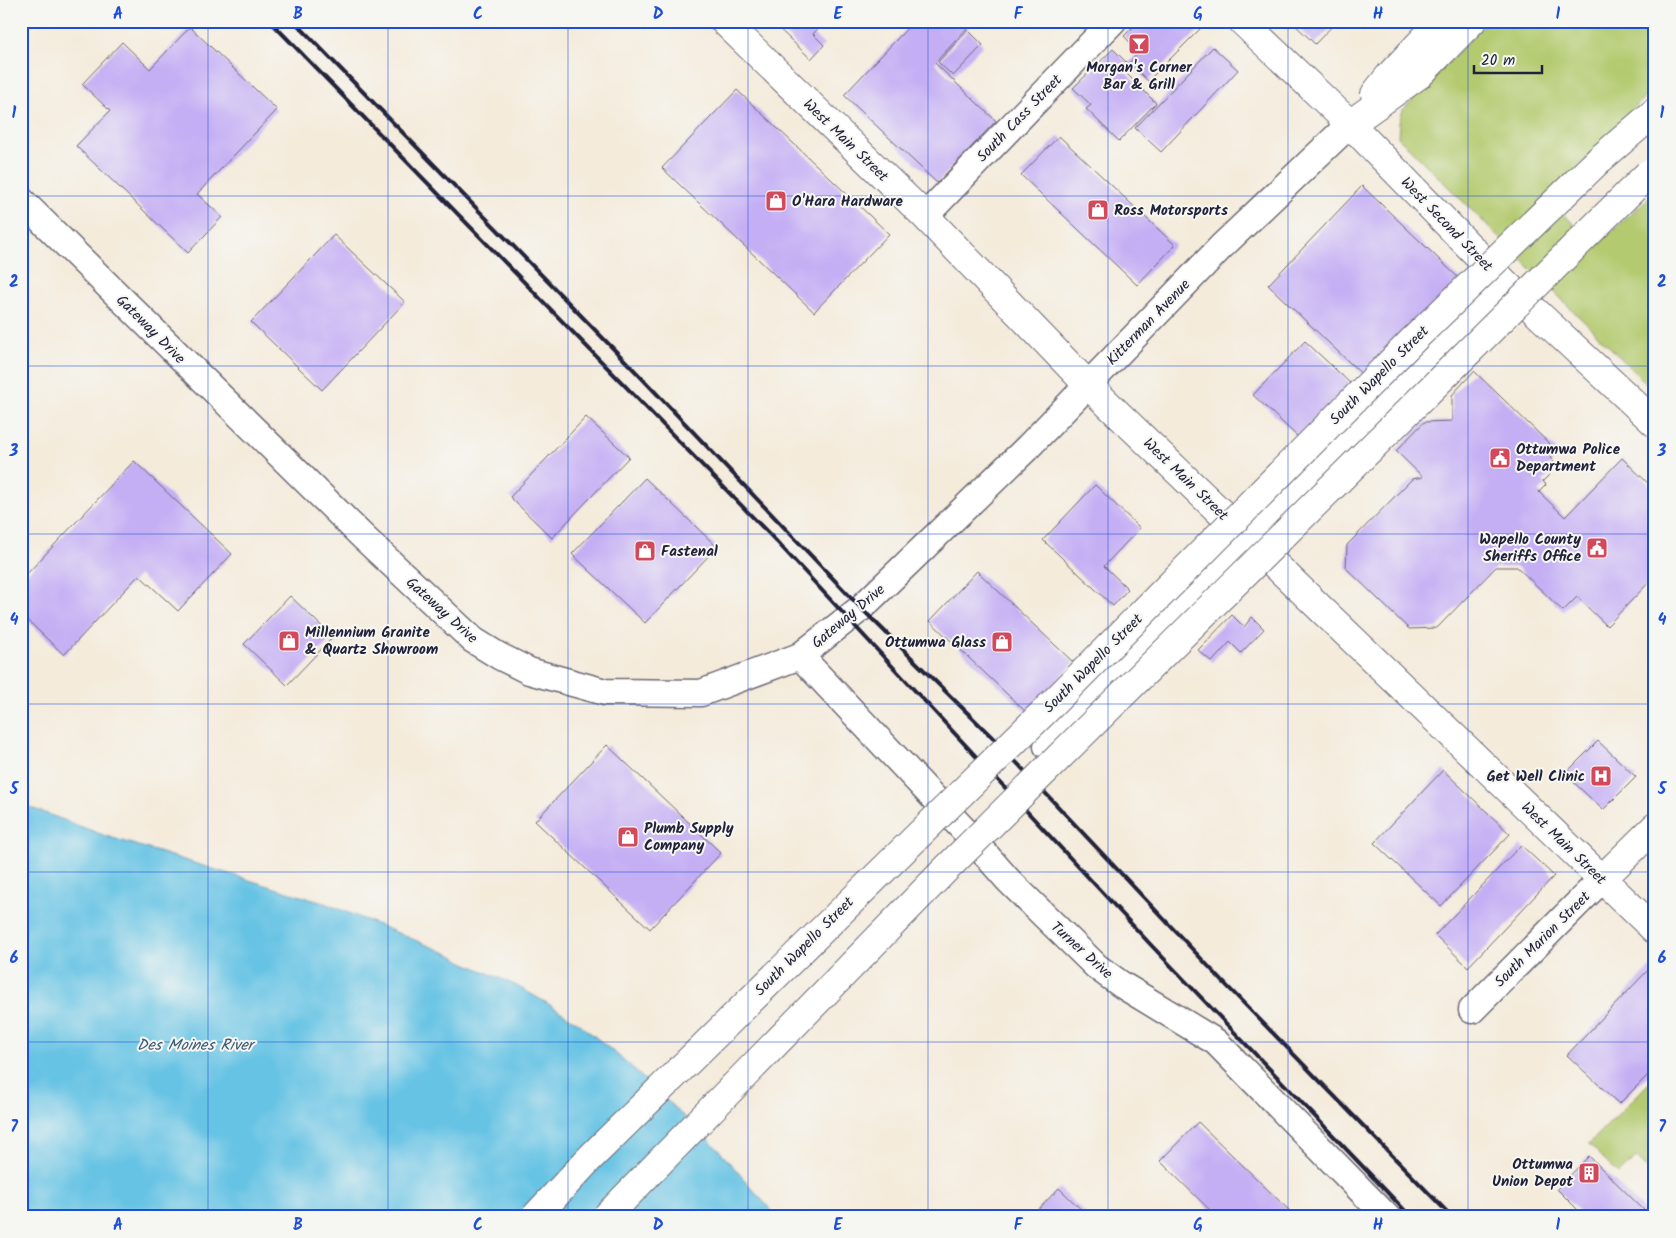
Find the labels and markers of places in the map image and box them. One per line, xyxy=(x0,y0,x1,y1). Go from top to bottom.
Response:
bar icon: Morgan's Corner Bar & Grill xyxy=(1127,32,1151,56)
place label: Morgan's Corner Bar & Grill xyxy=(1086,56,1192,97)
shop icon: O'Hara Hardware xyxy=(764,189,788,213)
place label: O'Hara Hardware xyxy=(792,190,904,214)
shop icon: Ross Motorsports xyxy=(1086,198,1110,222)
place label: Ross Motorsports xyxy=(1114,199,1228,223)
place label: Ottumwa Police Department xyxy=(1516,438,1621,479)
public building icon: Ottumwa Police Department xyxy=(1488,446,1512,470)
place label: Wapello County Sheriffs Office xyxy=(1479,528,1582,569)
public building icon: Wapello County Sheriffs Office xyxy=(1585,536,1609,560)
shop icon: Fastenal xyxy=(633,539,657,563)
place label: Fastenal xyxy=(661,540,718,564)
place label: Millennium Granite & Quartz Showroom xyxy=(305,621,438,662)
shop icon: Millennium Granite & Quartz Showroom xyxy=(277,629,301,653)
shop icon: Ottumwa Glass xyxy=(990,630,1014,654)
place label: Ottumwa Glass xyxy=(885,631,986,655)
hospital icon: Get Well Clinic xyxy=(1589,764,1613,788)
place label: Get Well Clinic xyxy=(1487,765,1585,789)
place label: Plumb Supply Company xyxy=(644,817,734,858)
shop icon: Plumb Supply Company xyxy=(616,825,640,849)
place label: Ottumwa Union Depot xyxy=(1492,1153,1573,1194)
building icon: Ottumwa Union Depot xyxy=(1577,1161,1601,1185)

